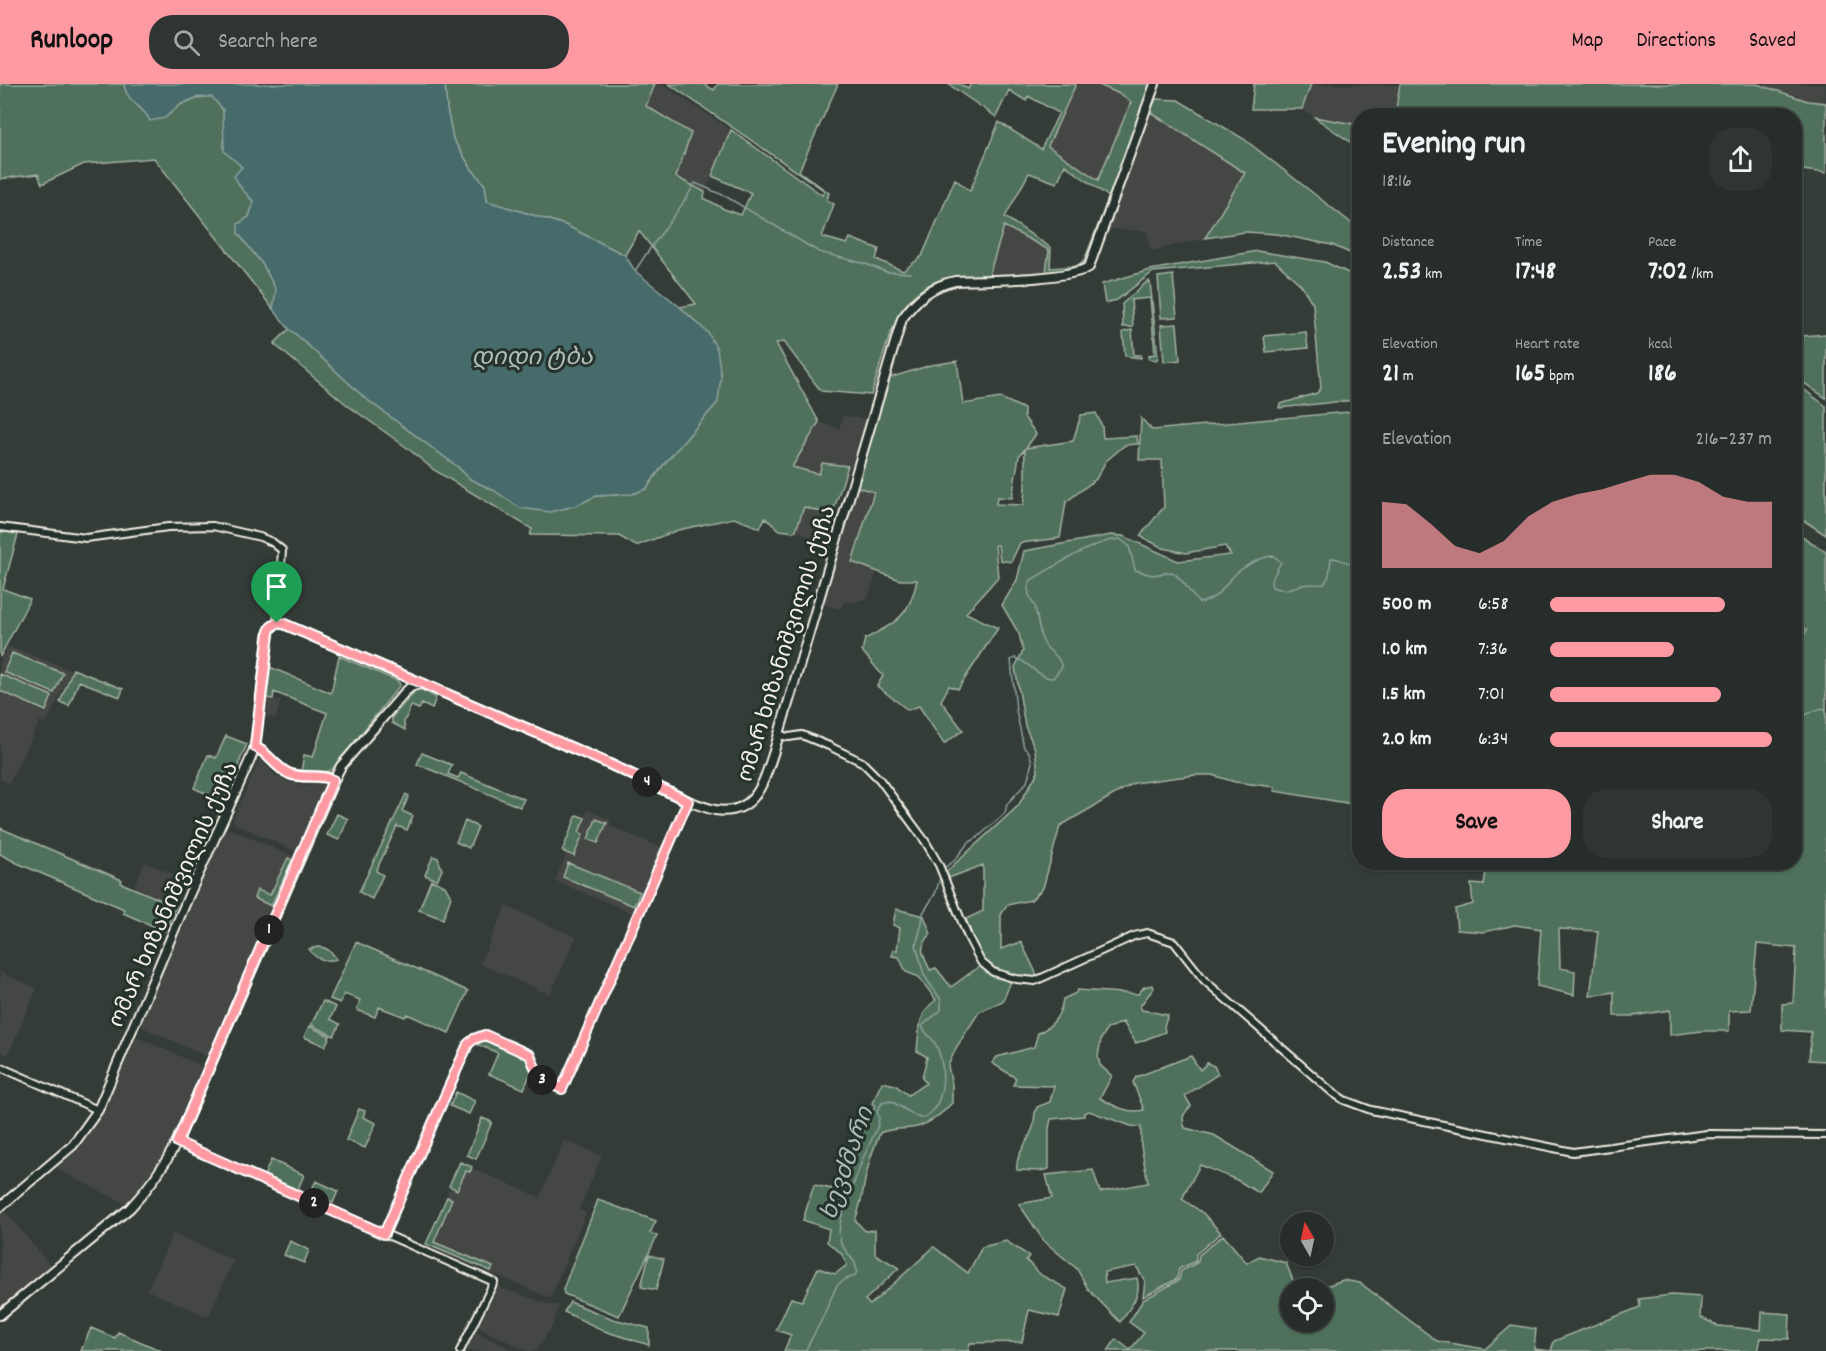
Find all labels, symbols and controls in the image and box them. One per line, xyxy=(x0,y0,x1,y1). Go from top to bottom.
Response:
search box xyxy=(149,15,569,69)
text: Runloop xyxy=(30,22,113,62)
icon: search xyxy=(170,26,203,59)
text: Search here xyxy=(218,27,318,58)
text: Map xyxy=(1572,27,1603,57)
text: Directions xyxy=(1636,27,1716,57)
text: Saved xyxy=(1749,27,1796,57)
text: Evening run xyxy=(1382,122,1526,169)
button: share xyxy=(1709,128,1772,191)
text: 18:16 xyxy=(1382,168,1412,196)
text: Distance xyxy=(1382,231,1434,254)
text: Time xyxy=(1515,231,1542,254)
text: Pace xyxy=(1648,231,1676,254)
text: 2.53 xyxy=(1382,254,1421,291)
text: 17:48 xyxy=(1515,254,1556,291)
text: 7:02 xyxy=(1648,254,1688,291)
text: km xyxy=(1421,263,1442,286)
text: /km xyxy=(1688,263,1714,286)
text: Elevation xyxy=(1382,333,1438,356)
text: Heart rate xyxy=(1515,333,1580,356)
text: kcal xyxy=(1648,333,1672,356)
water label: დიდი ტბა xyxy=(471,342,594,376)
text: 21 xyxy=(1382,356,1399,393)
text: 165 xyxy=(1515,356,1545,393)
text: 186 xyxy=(1648,356,1677,393)
text: m xyxy=(1399,365,1414,388)
text: bpm xyxy=(1545,365,1574,388)
text: Elevation xyxy=(1382,426,1452,454)
text: 216–237 m xyxy=(1696,426,1772,454)
street label: ომარ ხიზანიშვილის ქუჩა xyxy=(731,502,845,786)
pin xyxy=(251,561,302,623)
icon: arrive xyxy=(260,570,293,603)
text: 500 m xyxy=(1382,591,1431,619)
text: 6:58 xyxy=(1478,591,1508,619)
text: 1.0 km xyxy=(1382,636,1427,664)
text: 7:36 xyxy=(1478,636,1508,664)
text: 1.5 km xyxy=(1382,681,1425,709)
text: 7:01 xyxy=(1478,681,1504,709)
text: 2.0 km xyxy=(1382,726,1431,754)
text: 6:34 xyxy=(1478,726,1508,754)
street label: ომარ ხიზანიშვილის ქუჩა xyxy=(103,758,248,1033)
pin: 4 xyxy=(632,767,662,797)
text: 4 xyxy=(644,770,650,793)
button: Save xyxy=(1382,789,1571,858)
button: Share xyxy=(1583,789,1772,858)
pin: 1 xyxy=(254,915,284,945)
text: 1 xyxy=(267,918,271,941)
pin: 3 xyxy=(527,1065,557,1095)
text: 3 xyxy=(538,1068,546,1091)
water label: ხევძმარი xyxy=(814,1102,884,1225)
pin: 2 xyxy=(299,1188,329,1218)
text: 2 xyxy=(311,1191,318,1214)
north arrow xyxy=(1280,1212,1334,1266)
map controls xyxy=(1280,1212,1334,1332)
button: locate xyxy=(1280,1278,1334,1332)

